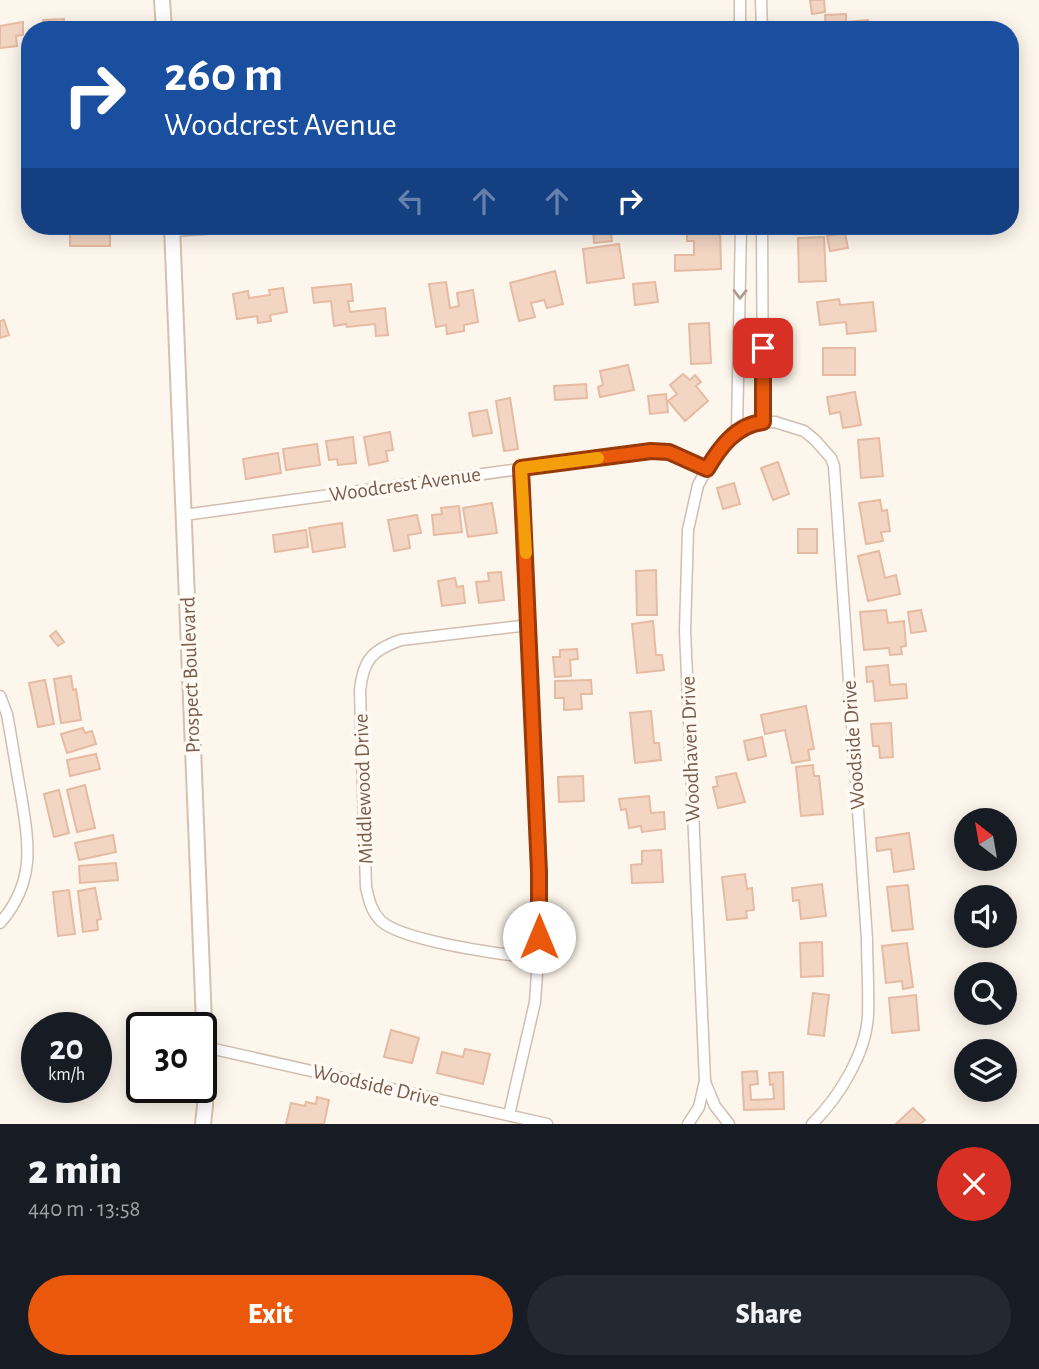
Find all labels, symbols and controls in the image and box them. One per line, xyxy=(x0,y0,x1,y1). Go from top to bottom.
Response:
icon: right xyxy=(49,49,140,140)
text: 260 m xyxy=(164,51,283,100)
text: Woodcrest Avenue xyxy=(164,109,397,141)
icon: left xyxy=(392,182,430,220)
icon: ahead xyxy=(465,182,503,220)
icon: ahead xyxy=(538,182,576,220)
icon: right xyxy=(611,182,649,220)
one-way arrow xyxy=(732,289,747,300)
pin xyxy=(733,318,793,378)
icon: arrive xyxy=(744,329,782,367)
street label: Woodcrest Avenue xyxy=(328,463,482,506)
street label: Prospect Boulevard xyxy=(177,596,204,754)
street label: Woodhaven Drive xyxy=(677,676,704,822)
street label: Woodside Drive xyxy=(838,679,869,810)
street label: Middlewood Drive xyxy=(350,713,377,865)
north arrow xyxy=(954,808,1017,872)
map controls xyxy=(954,808,1017,1102)
button: sound xyxy=(954,885,1017,948)
position arrow xyxy=(502,900,576,974)
button: search xyxy=(954,962,1017,1025)
speed limit sign: 30 xyxy=(126,1012,217,1103)
text: 20 xyxy=(49,1031,84,1066)
button: layers xyxy=(954,1039,1017,1102)
street label: Woodside Drive xyxy=(310,1061,442,1110)
text: km/h xyxy=(48,1066,85,1084)
button: close xyxy=(937,1147,1011,1221)
text: 2 min xyxy=(28,1149,122,1191)
text: 440 m · 13:58 xyxy=(28,1198,141,1221)
button: Exit xyxy=(28,1275,513,1355)
button: Share xyxy=(527,1275,1011,1355)

